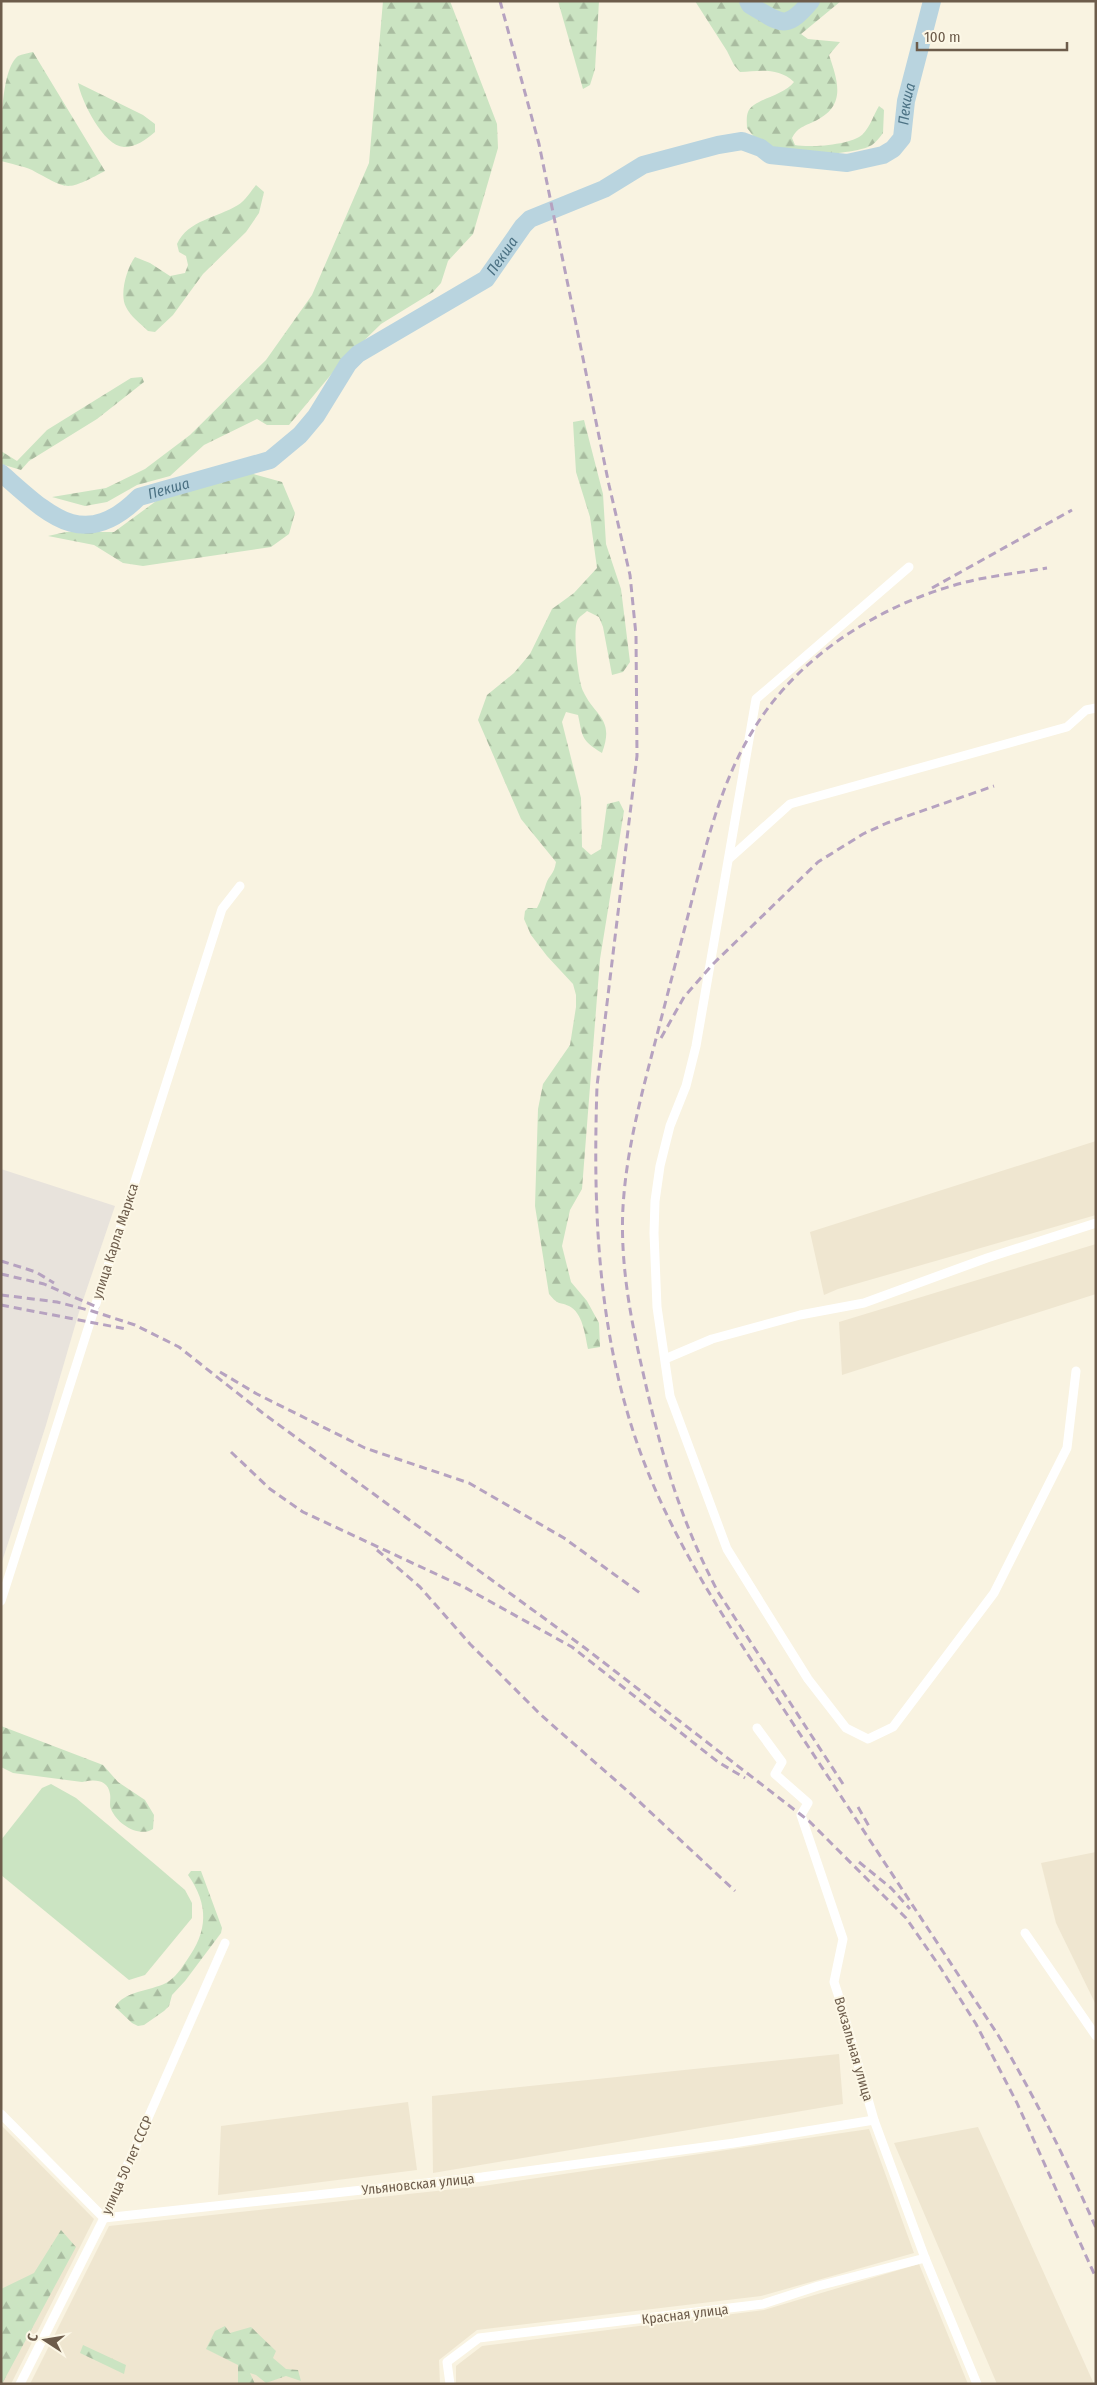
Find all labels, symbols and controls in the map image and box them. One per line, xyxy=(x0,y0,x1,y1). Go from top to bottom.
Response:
scale bar xyxy=(917,20,1067,52)
text: 100 m xyxy=(924,28,961,46)
water label: Пекша xyxy=(894,81,919,126)
water label: Пекша xyxy=(483,233,522,278)
water label: Пекша xyxy=(146,474,192,503)
street label: улица Карла Маркса xyxy=(89,1181,142,1301)
street label: Вокзальная улица xyxy=(830,1995,877,2103)
street label: улица 50 лет СССР xyxy=(98,2113,157,2217)
street label: Ульяновская улица xyxy=(360,2170,475,2199)
street label: Красная улица xyxy=(641,2301,730,2328)
north arrow xyxy=(20,2315,70,2365)
text: С xyxy=(24,2331,42,2343)

